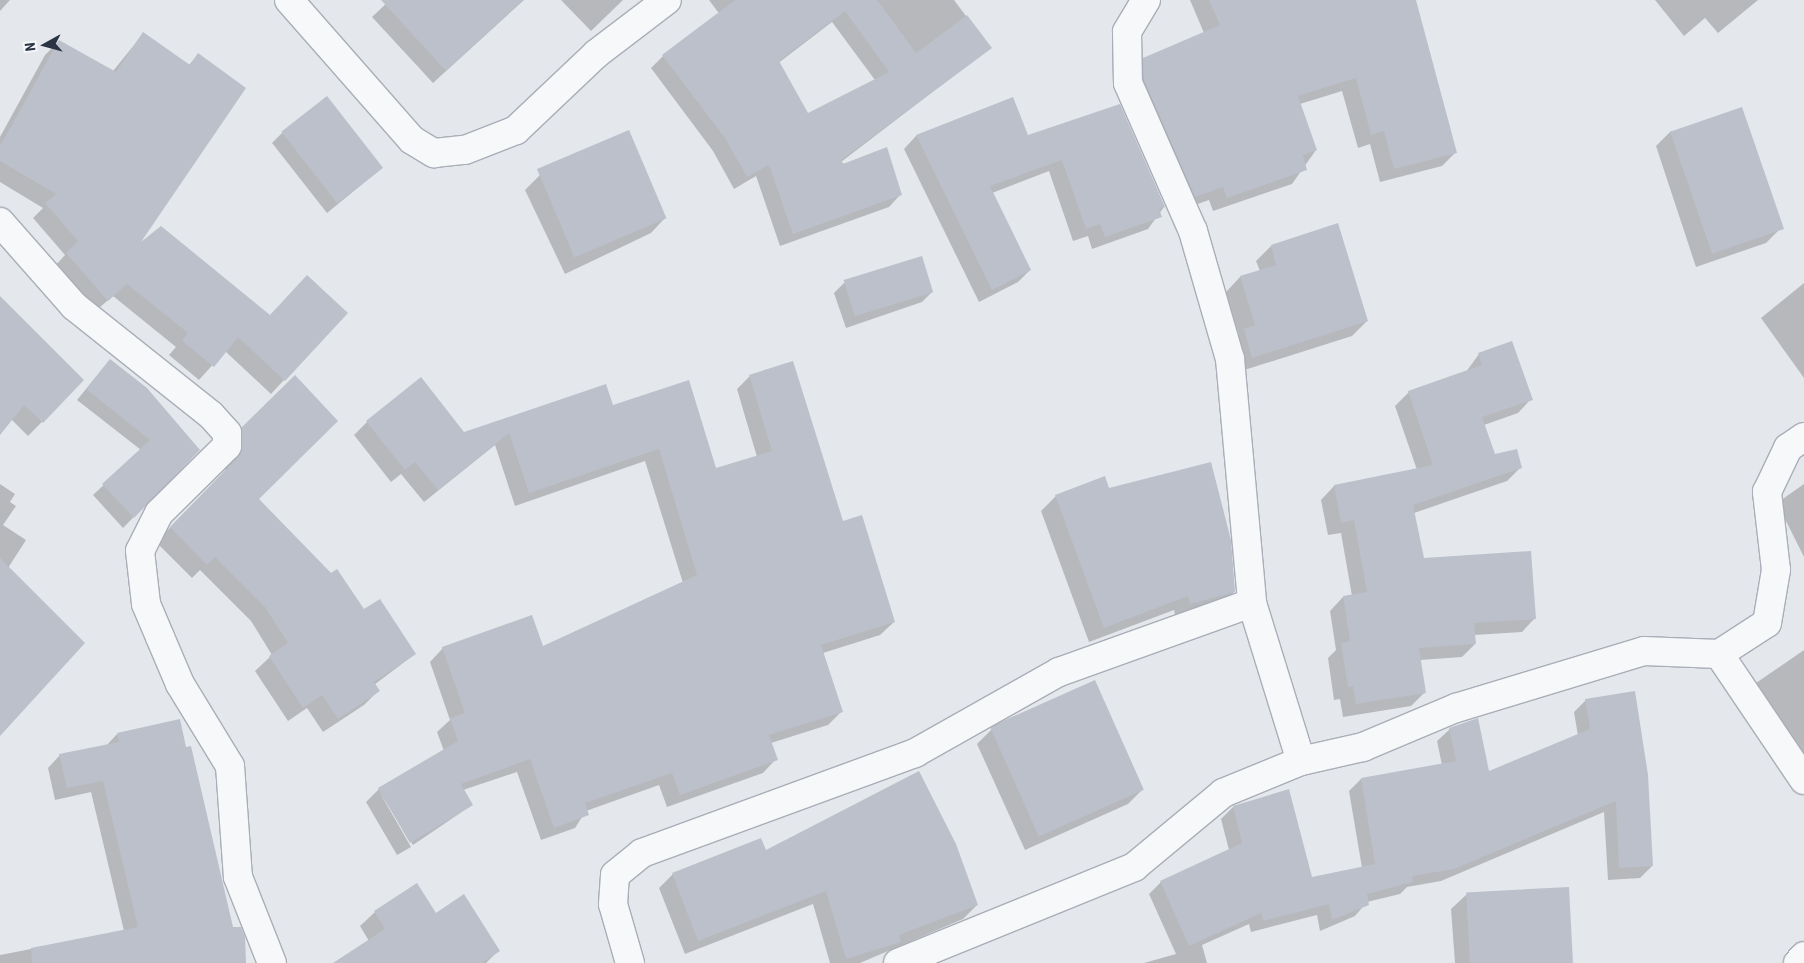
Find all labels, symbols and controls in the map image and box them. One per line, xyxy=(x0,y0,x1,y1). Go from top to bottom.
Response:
north arrow xyxy=(20,20,70,70)
text: N xyxy=(22,42,39,52)

